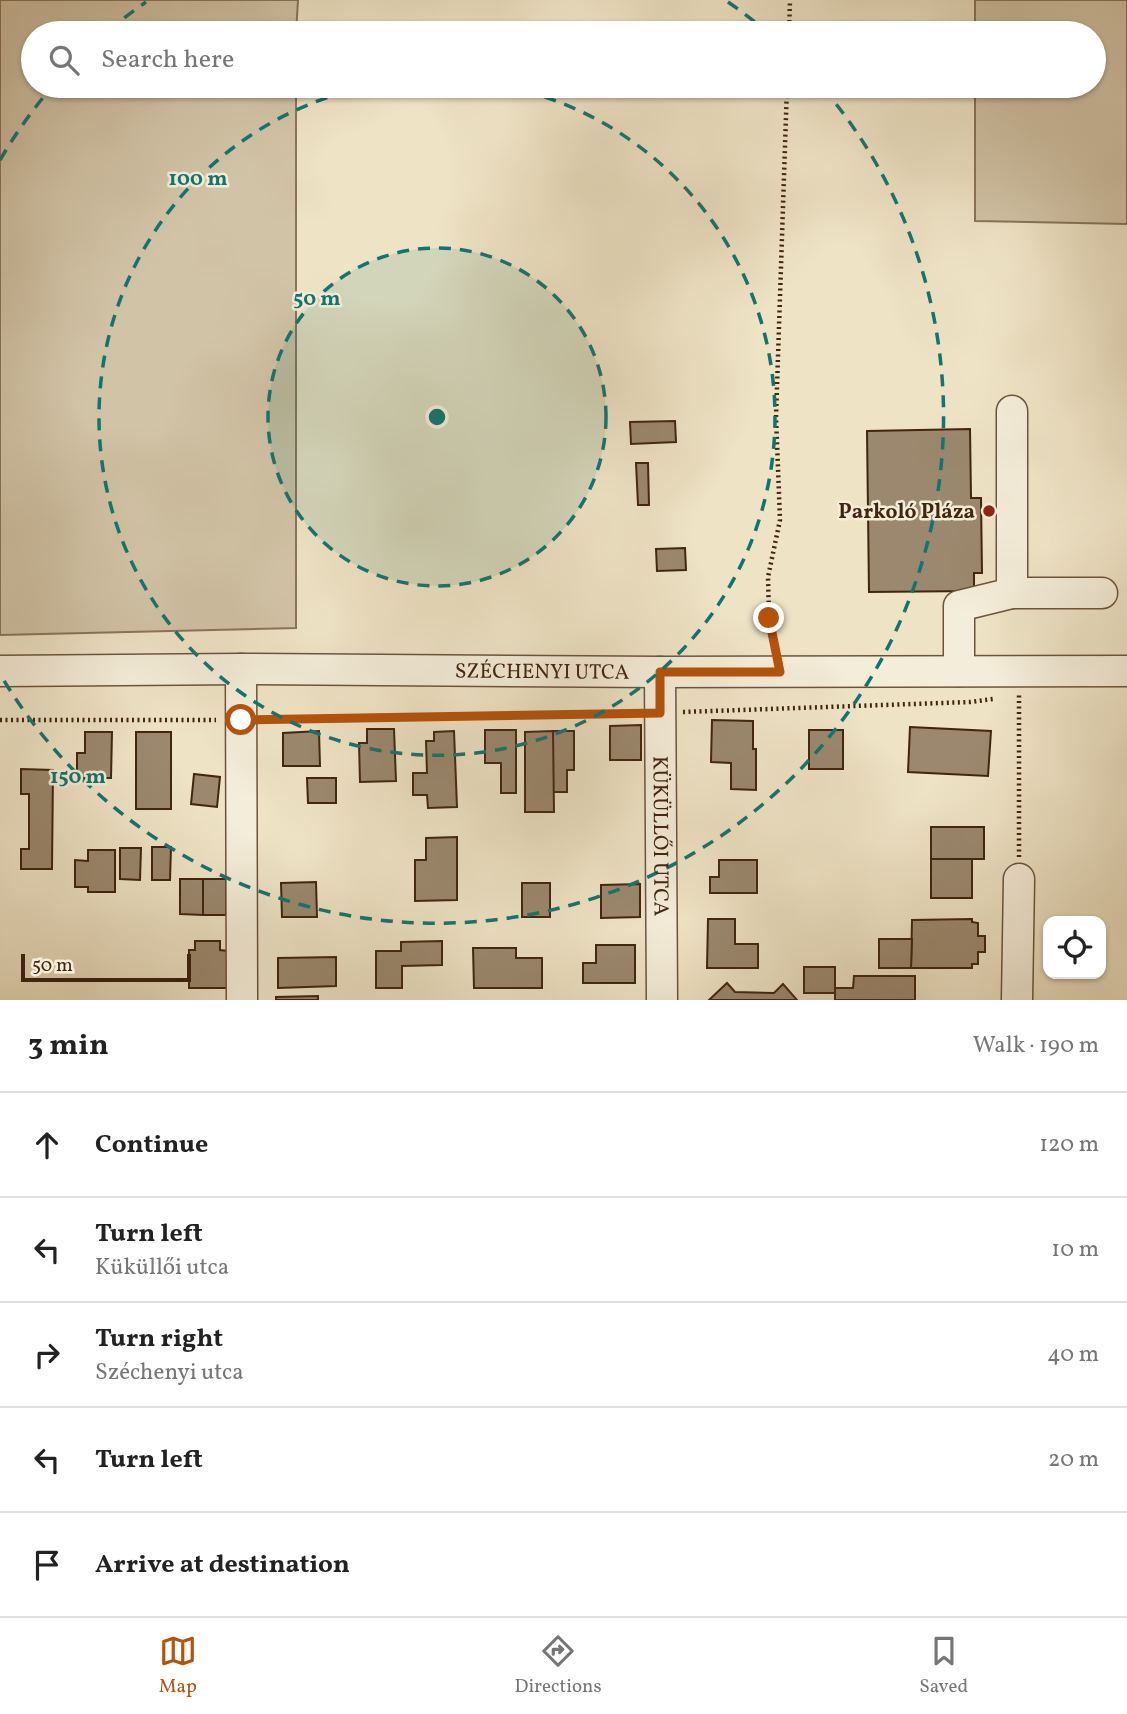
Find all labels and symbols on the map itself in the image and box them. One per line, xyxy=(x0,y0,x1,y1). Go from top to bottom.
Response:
text: 100 m xyxy=(168,165,228,194)
text: 50 m xyxy=(293,285,341,314)
centre of rings xyxy=(425,405,449,429)
place label: Parkoló Pláza xyxy=(838,498,975,527)
marker: Parkoló Pláza xyxy=(981,503,997,519)
route end xyxy=(753,602,784,633)
street label: SZÉCHENYI UTCA xyxy=(455,658,630,688)
route start xyxy=(225,704,256,735)
street label: KÜKÜLLŐI UTCA xyxy=(645,756,674,917)
text: 150 m xyxy=(50,763,106,792)
scale bar xyxy=(21,951,191,983)

